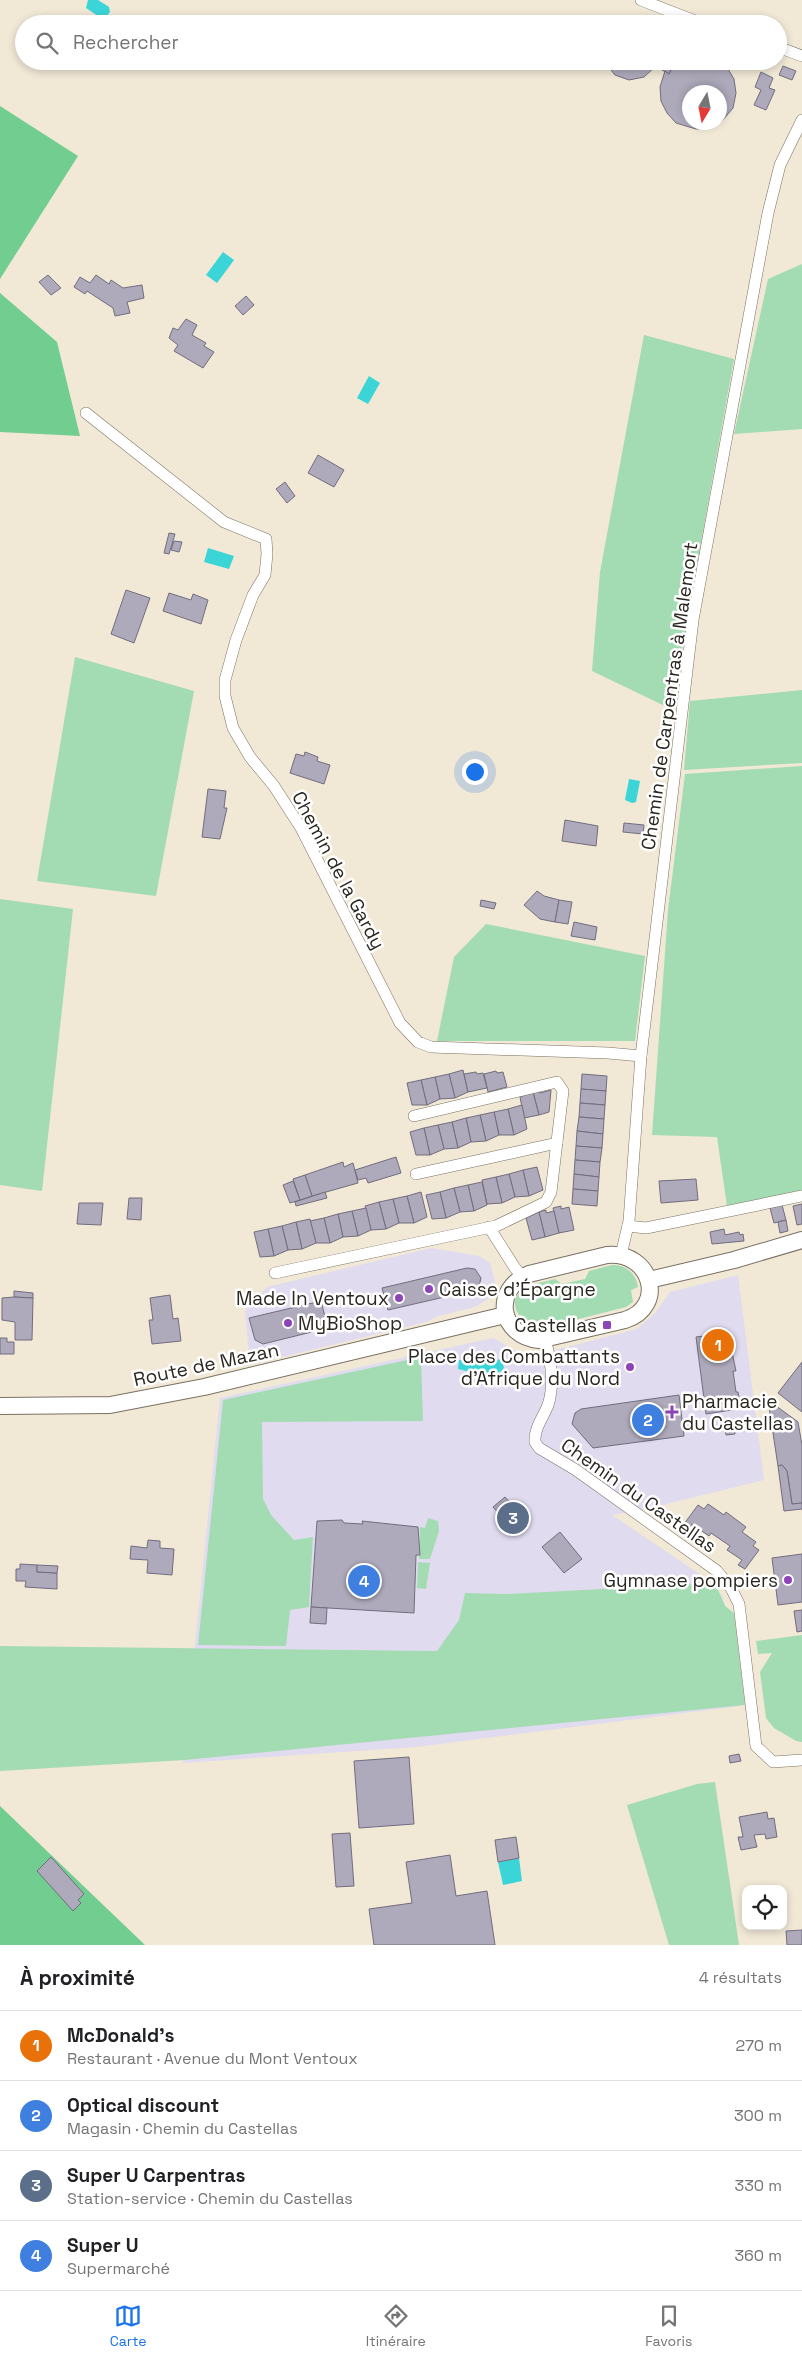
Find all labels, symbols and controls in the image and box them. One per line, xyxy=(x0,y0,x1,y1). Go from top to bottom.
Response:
search box xyxy=(15,15,787,70)
icon: search xyxy=(33,29,61,57)
text: Rechercher xyxy=(73,30,179,55)
north arrow xyxy=(682,85,727,130)
street label: Chemin de Carpentras à Malemort xyxy=(636,541,703,852)
your location xyxy=(462,759,488,785)
street label: Chemin de la Gardy xyxy=(286,787,391,954)
place label: Caisse d'Épargne xyxy=(439,1277,596,1302)
marker: Caisse d'Épargne xyxy=(423,1283,435,1295)
place label: Made In Ventoux xyxy=(236,1286,389,1311)
marker: Made In Ventoux xyxy=(393,1292,405,1304)
place label: MyBioShop xyxy=(298,1311,402,1336)
place label: Castellas xyxy=(514,1313,597,1338)
marker: MyBioShop xyxy=(282,1317,294,1329)
marker: Castellas xyxy=(601,1319,613,1331)
pin: 1 xyxy=(702,1326,734,1364)
street label: Route de Mazan xyxy=(131,1337,281,1392)
place label: Place des Combattants d’Afrique du Nord xyxy=(408,1344,620,1391)
marker: Place des Combattants d’Afrique du Nord xyxy=(624,1361,636,1373)
place label: Pharmacie du Castellas xyxy=(682,1389,793,1436)
pin: 2 xyxy=(632,1401,664,1439)
marker: Pharmacie du Castellas xyxy=(666,1406,678,1418)
street label: Chemin du Castellas xyxy=(556,1432,721,1558)
pin: 3 xyxy=(497,1499,529,1537)
pin: 4 xyxy=(348,1562,380,1600)
place label: Gymnase pompiers xyxy=(603,1568,778,1593)
marker: Gymnase pompiers xyxy=(782,1574,794,1586)
map controls xyxy=(742,1885,787,1930)
button: locate xyxy=(742,1885,787,1930)
text: À proximité xyxy=(20,1964,135,1991)
text: 4 résultats xyxy=(699,1967,782,1988)
text: McDonald's xyxy=(67,2023,174,2048)
text: 1 xyxy=(32,2035,40,2056)
text: 270 m xyxy=(735,2035,782,2056)
text: Restaurant · Avenue du Mont Ventoux xyxy=(67,2048,358,2069)
text: Optical discount xyxy=(67,2093,219,2118)
text: 2 xyxy=(31,2105,41,2126)
text: 300 m xyxy=(734,2105,782,2126)
text: Magasin · Chemin du Castellas xyxy=(67,2118,298,2139)
text: Super U Carpentras xyxy=(67,2163,245,2188)
text: 3 xyxy=(31,2175,41,2196)
text: 330 m xyxy=(735,2175,782,2196)
text: Station-service · Chemin du Castellas xyxy=(67,2188,353,2209)
text: Super U xyxy=(67,2233,138,2258)
text: 4 xyxy=(31,2245,41,2266)
text: 360 m xyxy=(734,2245,782,2266)
text: Supermarché xyxy=(67,2258,170,2279)
tab: Carte xyxy=(110,2302,146,2350)
tab: Itinéraire xyxy=(366,2302,426,2350)
tab: Favoris xyxy=(645,2302,692,2350)

